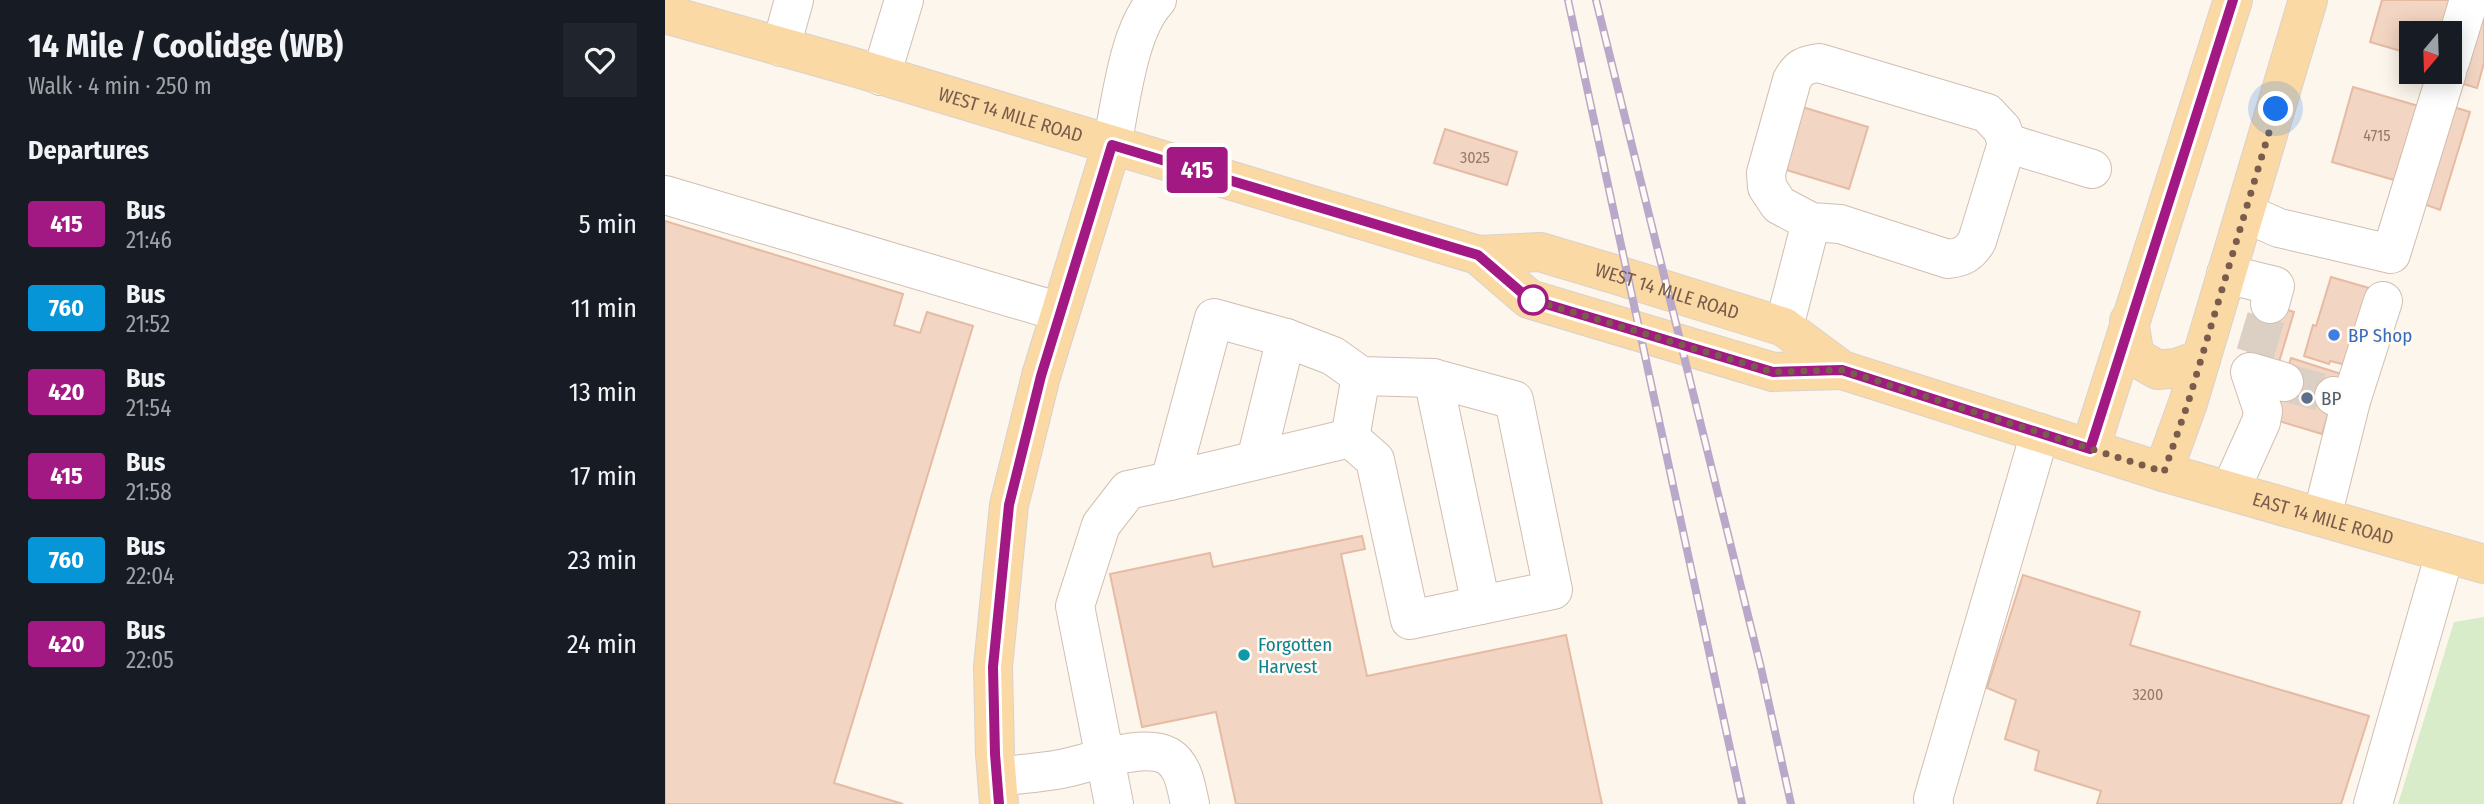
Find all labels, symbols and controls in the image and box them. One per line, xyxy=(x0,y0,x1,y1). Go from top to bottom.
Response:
north arrow xyxy=(2399,21,2462,84)
map controls xyxy=(2399,21,2462,84)
button: heart xyxy=(563,23,637,97)
text: 14 Mile / Coolidge (WB) xyxy=(28,26,343,66)
text: Walk · 4 min · 250 m xyxy=(28,72,212,100)
street label: WEST 14 MILE ROAD xyxy=(936,82,1086,147)
your location xyxy=(2258,91,2293,126)
house number: 4715 xyxy=(2363,126,2391,145)
text: Departures xyxy=(28,135,149,166)
line badge: 415 xyxy=(1157,147,1237,193)
house number: 3025 xyxy=(1460,148,1490,167)
text: 415 xyxy=(1181,156,1213,184)
text: Bus xyxy=(126,195,165,226)
text: 5 min xyxy=(579,209,637,240)
text: 415 xyxy=(50,210,83,238)
text: 21:46 xyxy=(126,226,172,254)
street label: WEST 14 MILE ROAD xyxy=(1592,258,1742,324)
text: Bus xyxy=(126,279,165,310)
unlabelled marker xyxy=(1518,285,1548,315)
text: 11 min xyxy=(571,293,637,324)
text: 760 xyxy=(49,294,84,322)
text: 21:52 xyxy=(126,310,170,338)
place label: BP Shop xyxy=(2348,324,2412,347)
marker: BP Shop xyxy=(2326,327,2342,343)
text: Bus xyxy=(126,363,165,394)
text: 13 min xyxy=(569,377,637,408)
text: 420 xyxy=(48,378,85,406)
place label: BP xyxy=(2321,387,2341,410)
marker: BP xyxy=(2299,390,2315,406)
text: 21:54 xyxy=(126,394,171,422)
text: Bus xyxy=(126,447,165,478)
text: 17 min xyxy=(570,461,637,492)
text: 415 xyxy=(50,462,83,490)
text: 21:58 xyxy=(126,478,172,506)
street label: EAST 14 MILE ROAD xyxy=(2250,487,2396,549)
text: Bus xyxy=(126,531,165,562)
text: 23 min xyxy=(568,545,637,576)
text: 760 xyxy=(49,546,84,574)
text: 22:04 xyxy=(126,562,174,590)
text: Bus xyxy=(126,615,165,646)
text: 24 min xyxy=(567,629,637,660)
text: 420 xyxy=(48,630,85,658)
place label: Forgotten Harvest xyxy=(1258,633,1332,678)
text: 22:05 xyxy=(126,646,174,674)
marker: Forgotten Harvest xyxy=(1236,647,1252,663)
house number: 3200 xyxy=(2133,685,2163,704)

